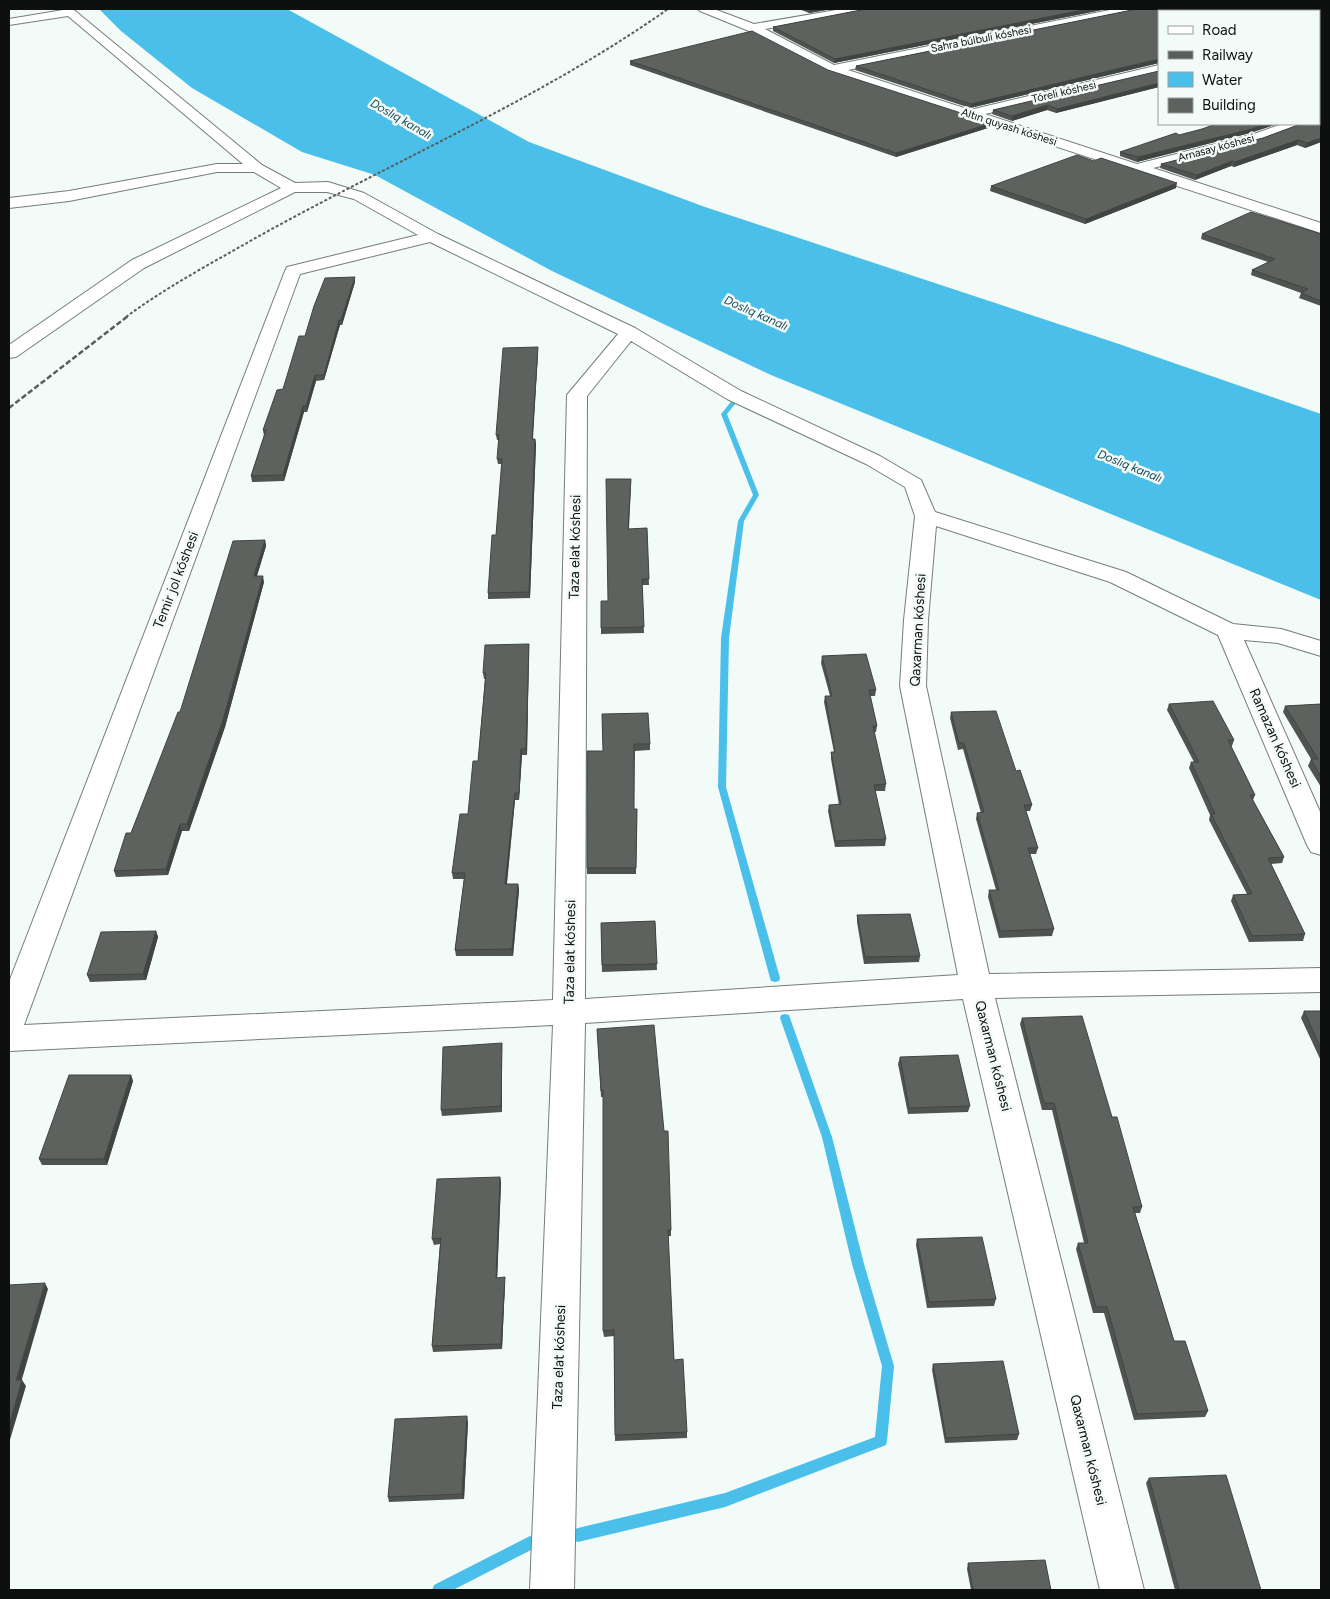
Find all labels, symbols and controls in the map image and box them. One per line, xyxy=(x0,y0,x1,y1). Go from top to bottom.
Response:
legend xyxy=(1158,10,1320,125)
text: Road xyxy=(1202,21,1237,39)
street label: Sahra búlbuli kóshesi xyxy=(930,23,1032,55)
text: Railway xyxy=(1202,46,1253,64)
text: Water xyxy=(1202,71,1242,89)
street label: Tóreli kóshesi xyxy=(1031,78,1097,106)
water label: Doslıq kanalı xyxy=(368,96,434,142)
text: Building xyxy=(1202,96,1256,114)
street label: Altın quyash kóshesi xyxy=(960,105,1058,149)
street label: Arnasay kóshesi xyxy=(1176,132,1256,164)
water label: Doslıq kanalı xyxy=(722,293,790,333)
water label: Doslıq kanalı xyxy=(1096,447,1164,485)
street label: Taza elat kóshesi xyxy=(566,495,584,599)
street label: Temir jol kóshesi xyxy=(150,529,202,631)
street label: Qaxarman kóshesi xyxy=(907,573,929,687)
street label: Ramazan kóshesi xyxy=(1246,686,1304,790)
street label: Taza elat kóshesi xyxy=(561,900,579,1004)
street label: Qaxarman kóshesi xyxy=(971,999,1015,1113)
street label: Taza elat kóshesi xyxy=(549,1304,569,1410)
street label: Qaxarman kóshesi xyxy=(1066,1393,1110,1507)

